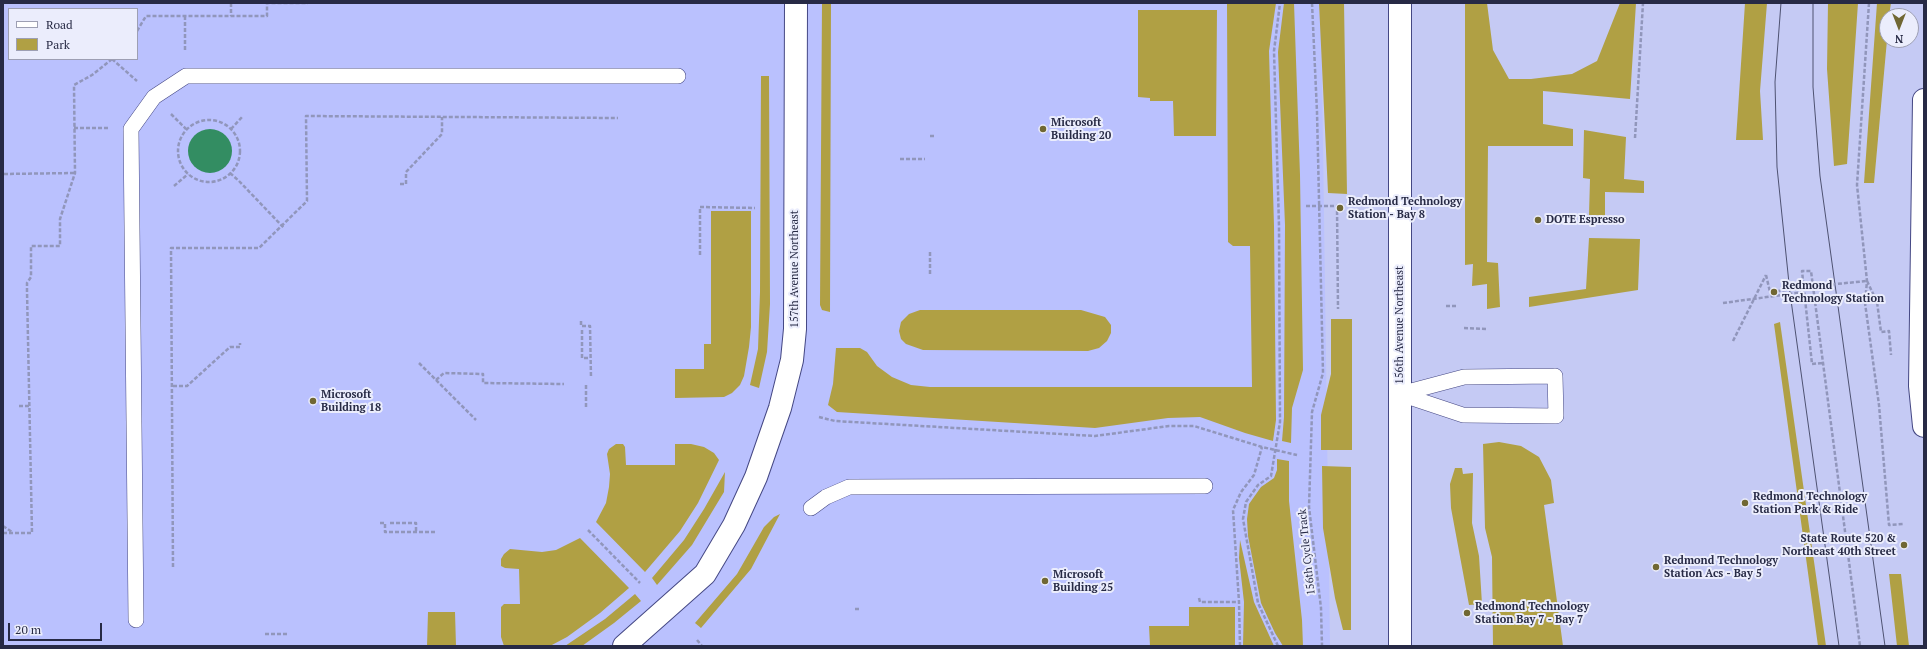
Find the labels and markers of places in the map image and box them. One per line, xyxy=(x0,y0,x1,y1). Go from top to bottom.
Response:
place label: Microsoft Building 20 xyxy=(1051,116,1111,142)
marker: Microsoft Building 20 xyxy=(1038,124,1048,134)
place label: Redmond Technology Station - Bay 8 xyxy=(1348,195,1462,221)
marker: Redmond Technology Station - Bay 8 xyxy=(1335,203,1345,213)
place label: DOTE Espresso xyxy=(1546,213,1625,227)
marker: DOTE Espresso xyxy=(1533,215,1543,225)
place label: Redmond Technology Station xyxy=(1782,279,1884,305)
marker: Redmond Technology Station xyxy=(1769,287,1779,297)
place label: Microsoft Building 18 xyxy=(321,388,381,414)
marker: Microsoft Building 18 xyxy=(308,396,318,406)
place label: Redmond Technology Station Park & Ride xyxy=(1753,490,1867,516)
marker: Redmond Technology Station Park & Ride xyxy=(1740,498,1750,508)
place label: State Route 520 & Northeast 40th Street xyxy=(1782,532,1896,558)
marker: State Route 520 & Northeast 40th Street xyxy=(1899,540,1909,550)
place label: Redmond Technology Station Acs - Bay 5 xyxy=(1664,554,1778,580)
marker: Redmond Technology Station Acs - Bay 5 xyxy=(1651,562,1661,572)
place label: Microsoft Building 25 xyxy=(1053,568,1113,594)
marker: Microsoft Building 25 xyxy=(1040,576,1050,586)
place label: Redmond Technology Station Bay 7 - Bay 7 xyxy=(1475,600,1589,626)
marker: Redmond Technology Station Bay 7 - Bay 7 xyxy=(1462,608,1472,618)

